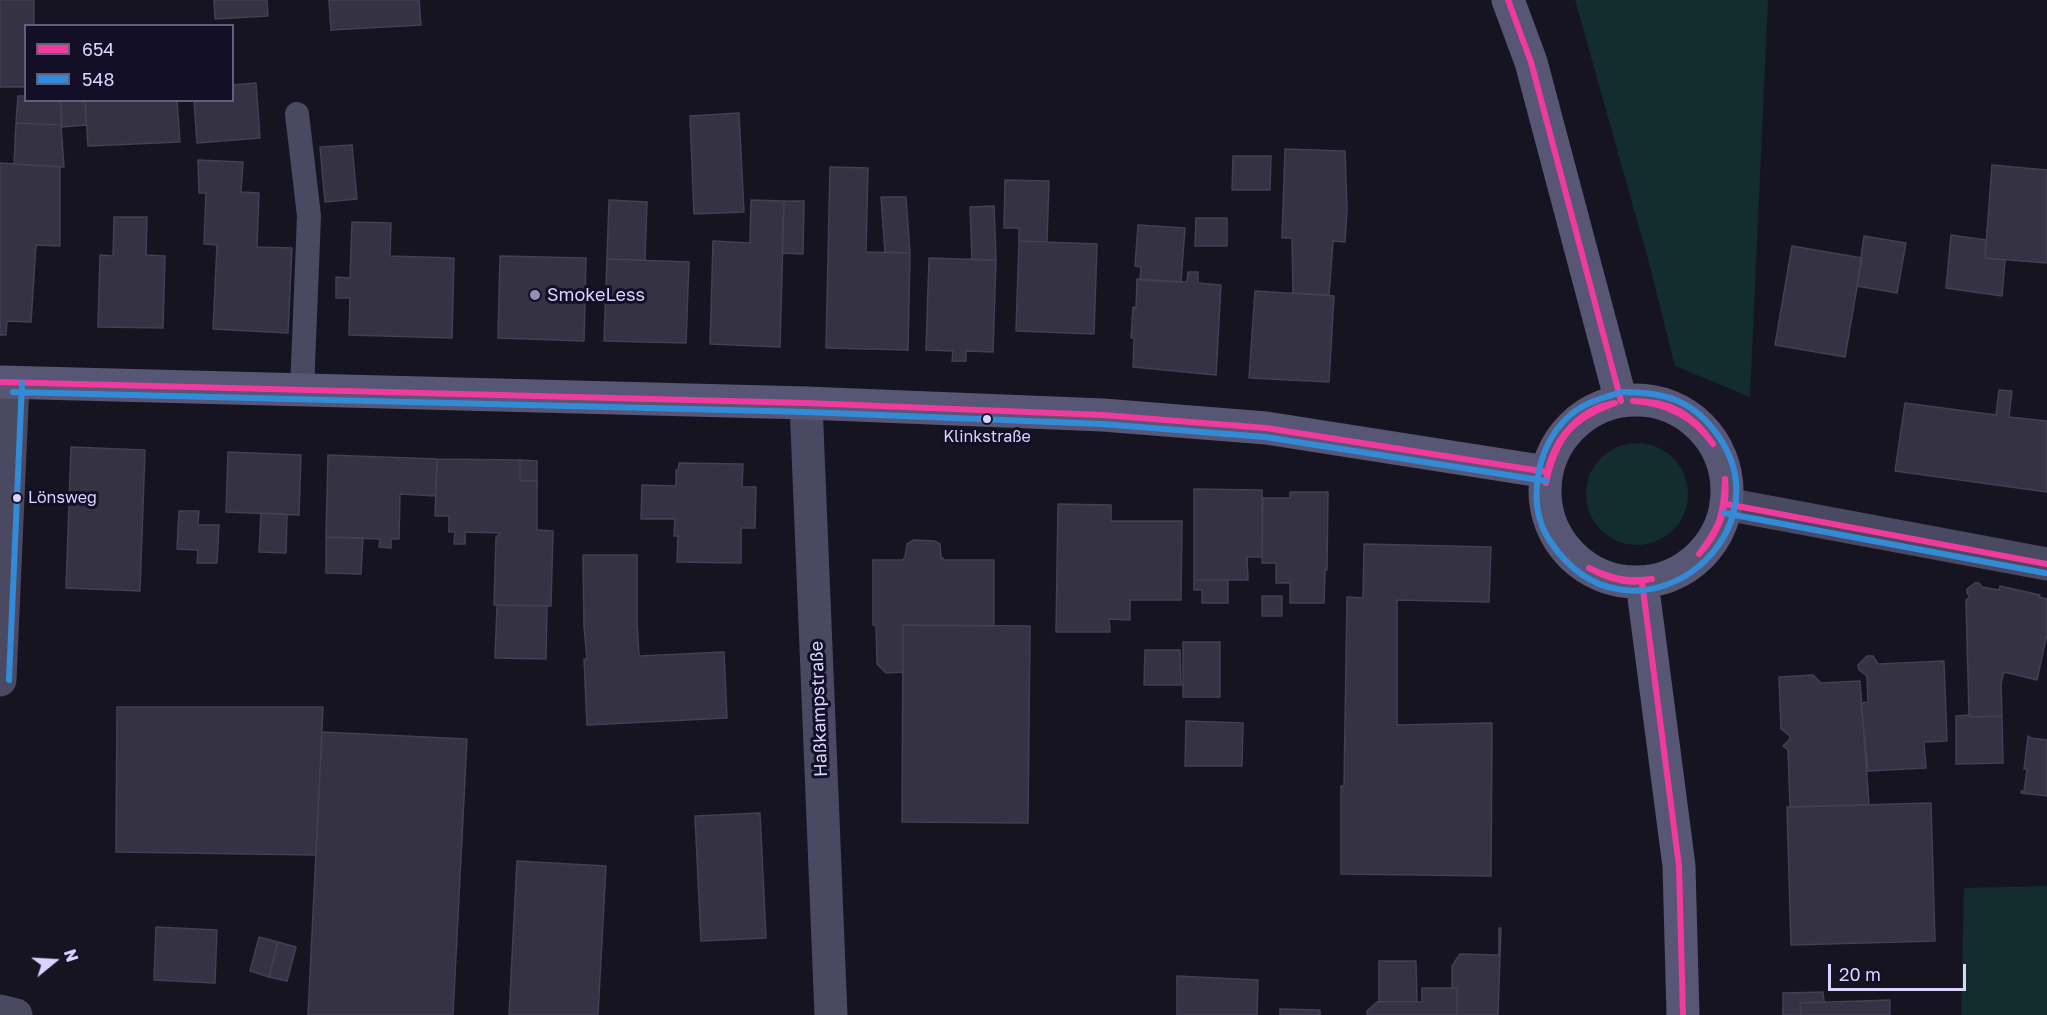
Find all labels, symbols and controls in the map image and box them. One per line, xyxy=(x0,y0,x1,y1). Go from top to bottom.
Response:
legend xyxy=(24,24,234,102)
text: 654 xyxy=(82,38,114,60)
text: 548 xyxy=(82,68,114,90)
place label: SmokeLess xyxy=(547,284,645,306)
marker: SmokeLess xyxy=(528,288,542,302)
marker: Klinkstraße xyxy=(981,413,993,425)
place label: Klinkstraße xyxy=(943,427,1031,447)
place label: Lönsweg xyxy=(28,488,97,508)
marker: Lönsweg xyxy=(11,492,23,504)
street label: Haßkampstraße xyxy=(806,641,832,777)
north arrow xyxy=(24,931,84,991)
text: N xyxy=(60,947,83,964)
scale bar xyxy=(1831,952,1969,990)
text: 20 m xyxy=(1839,963,1881,985)

